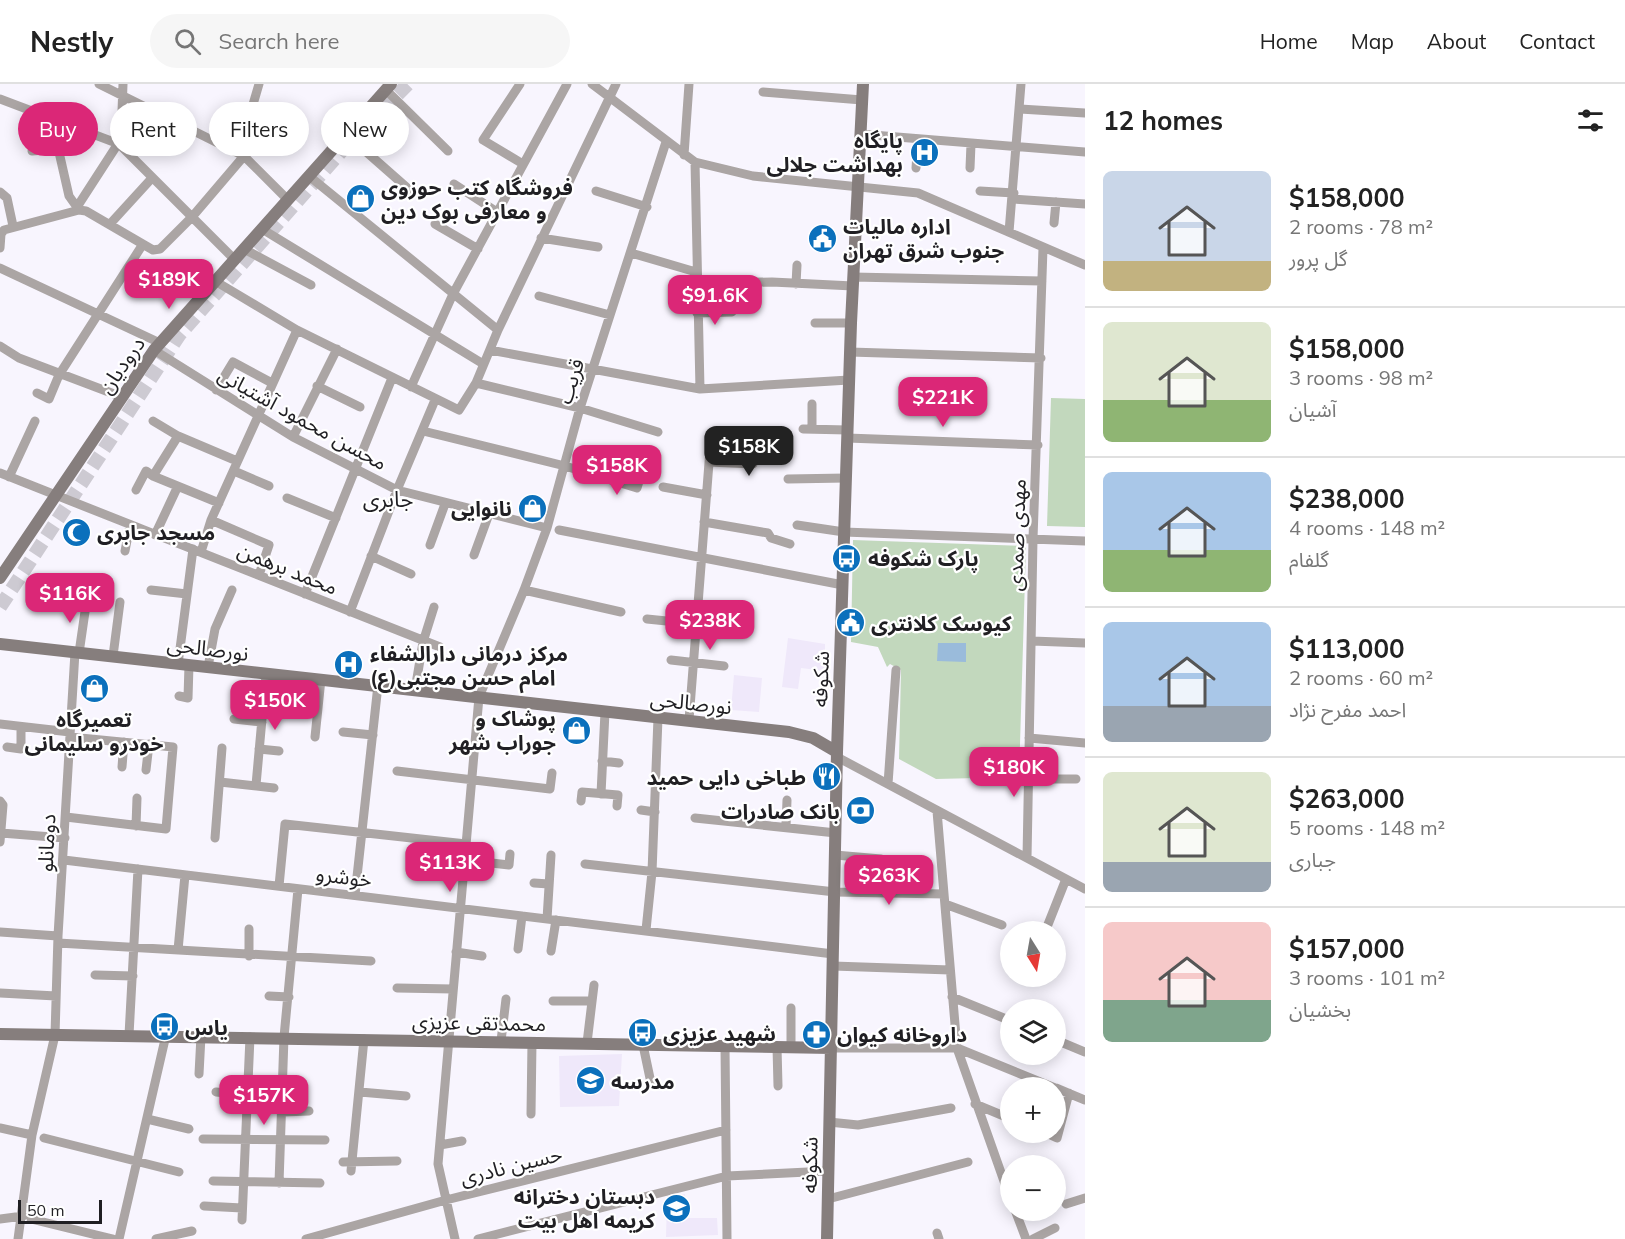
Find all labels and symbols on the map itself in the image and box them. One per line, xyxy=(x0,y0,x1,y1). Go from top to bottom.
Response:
place label: پایگاه بهداشت جلالی xyxy=(766,127,903,177)
hospital icon: پایگاه بهداشت جلالی xyxy=(908,136,940,168)
place label: فروشگاه کتب حوزوی و معارفی بوک دین xyxy=(381,174,573,224)
shop icon: فروشگاه کتب حوزوی و معارفی بوک دین xyxy=(344,183,376,215)
place label: اداره مالیات جنوب شرق تهران xyxy=(843,213,1004,263)
public building icon: اداره مالیات جنوب شرق تهران xyxy=(806,222,838,254)
pin: $189K xyxy=(127,259,211,310)
pin: $91.6K xyxy=(666,275,764,326)
street label: درودیان xyxy=(92,331,150,399)
street label: قریب xyxy=(550,355,590,407)
street label: محسن محمود آشتیانی xyxy=(214,361,392,475)
pin: $221K xyxy=(901,377,985,428)
pin: $158K xyxy=(707,426,791,477)
pin: $158K xyxy=(575,445,659,496)
street label: مهدی صمدی xyxy=(1001,478,1031,592)
district label: جابری xyxy=(363,485,413,513)
shop icon: نانوایی xyxy=(517,492,549,524)
place label: نانوایی xyxy=(451,495,512,521)
mosque icon: مسجد جابری xyxy=(60,516,92,548)
place label: مسجد جابری xyxy=(97,519,215,545)
street label: محمد برهمن xyxy=(234,536,342,600)
bus stop icon: پارک شکوفه xyxy=(831,542,863,574)
place label: پارک شکوفه xyxy=(868,545,979,573)
pin: $116K xyxy=(28,573,112,624)
pin: $238K xyxy=(668,600,752,651)
public building icon: کیوسک کلانتری xyxy=(834,607,866,639)
place label: کیوسک کلانتری xyxy=(871,610,1012,636)
street label: نورصالحی xyxy=(166,630,250,666)
place label: مرکز درمانی دارالشفاء امام حسن مجتبی(ع) xyxy=(370,640,568,694)
hospital icon: مرکز درمانی دارالشفاء امام حسن مجتبی(ع) xyxy=(333,649,365,681)
street label: شکوفه xyxy=(806,650,834,708)
shop icon: تعمیرگاه خودرو سلیمانی xyxy=(78,672,110,704)
pin: $150K xyxy=(233,680,317,731)
street label: نورصالحی xyxy=(649,685,733,719)
place label: پوشاک و جوراب شهر xyxy=(448,705,556,755)
place label: تعمیرگاه خودرو سلیمانی xyxy=(25,706,163,756)
shop icon: پوشاک و جوراب شهر xyxy=(561,714,593,746)
pin: $180K xyxy=(972,747,1056,798)
restaurant icon: طباخی دایی حمید xyxy=(811,761,843,793)
place label: طباخی دایی حمید xyxy=(646,764,806,790)
bank icon: بانک صادرات xyxy=(845,795,877,827)
place label: بانک صادرات xyxy=(721,798,840,824)
street label: دومانلو xyxy=(31,813,61,873)
pin: $113K xyxy=(408,842,492,893)
pin: $263K xyxy=(847,855,931,906)
street label: خوشرو xyxy=(314,860,374,892)
north arrow xyxy=(1000,921,1066,987)
street label: محمدتقی عزیزی xyxy=(412,1008,546,1036)
bus stop icon: یاس xyxy=(148,1011,180,1043)
place label: یاس xyxy=(185,1014,228,1040)
bus stop icon: شهید عزیزی xyxy=(626,1017,658,1049)
pharmacy icon: داروخانه کیوان xyxy=(800,1018,832,1050)
place label: شهید عزیزی xyxy=(663,1020,776,1046)
place label: داروخانه کیوان xyxy=(837,1021,967,1047)
school or university icon: مدرسه xyxy=(574,1065,606,1097)
place label: مدرسه xyxy=(611,1068,675,1094)
pin: $157K xyxy=(222,1075,306,1126)
street label: شکوفه xyxy=(796,1136,822,1194)
street label: حسین نادری xyxy=(457,1140,565,1190)
place label: دبستان دخترانه کریمه اهل بیت xyxy=(514,1183,655,1233)
school or university icon: دبستان دخترانه کریمه اهل بیت xyxy=(660,1192,692,1224)
scale bar xyxy=(18,1197,102,1224)

